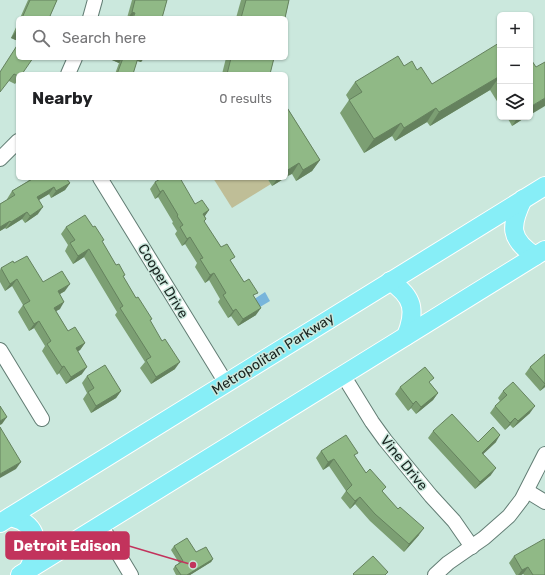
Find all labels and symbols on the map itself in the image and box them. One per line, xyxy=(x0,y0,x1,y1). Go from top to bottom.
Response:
street label: Cooper Drive xyxy=(134,241,192,321)
street label: Metropolitan Parkway xyxy=(209,309,338,399)
street label: Vine Drive xyxy=(377,432,431,494)
callout: Detroit Edison xyxy=(6,532,129,559)
text: Detroit Edison xyxy=(13,537,121,555)

